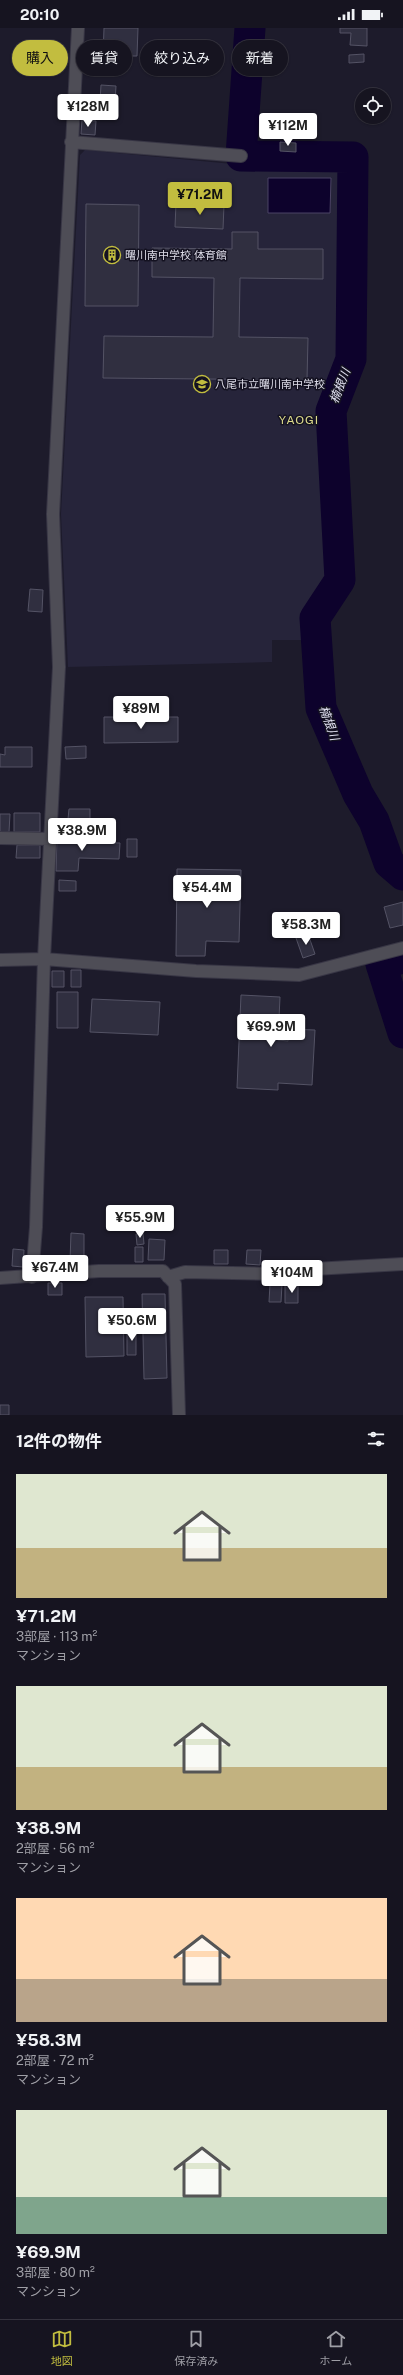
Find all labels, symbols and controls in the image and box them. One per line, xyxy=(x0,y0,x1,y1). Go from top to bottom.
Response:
text: 20:10 xyxy=(20,6,59,23)
chip: 購入 xyxy=(12,40,68,76)
chip: 賃貸 xyxy=(76,40,132,76)
chip: 絞り込み xyxy=(140,40,224,76)
chip: 新着 xyxy=(232,40,288,76)
map controls xyxy=(355,88,391,124)
button: locate xyxy=(355,88,391,124)
pin: ¥128M xyxy=(60,94,116,128)
text: ¥128M xyxy=(66,99,110,114)
pin: ¥112M xyxy=(260,113,316,147)
text: ¥112M xyxy=(268,118,308,133)
pin: ¥71.2M xyxy=(167,182,233,216)
text: ¥71.2M xyxy=(177,187,223,202)
building icon: 曙川南中学校 体育館 xyxy=(102,245,122,265)
place label: 曙川南中学校 体育館 xyxy=(125,249,227,261)
water label: 楠根川 xyxy=(327,365,354,405)
school or university icon: 八尾市立曙川南中学校 xyxy=(192,374,212,394)
place label: 八尾市立曙川南中学校 xyxy=(215,378,325,390)
district label: YAOGI xyxy=(279,413,319,427)
pin: ¥89M xyxy=(117,696,165,730)
text: ¥89M xyxy=(122,701,160,716)
water label: 楠根川 xyxy=(316,704,342,744)
pin: ¥38.9M xyxy=(49,818,115,852)
text: ¥38.9M xyxy=(57,823,107,838)
pin: ¥54.4M xyxy=(174,875,240,909)
text: ¥54.4M xyxy=(182,880,232,895)
pin: ¥58.3M xyxy=(273,912,339,946)
text: ¥58.3M xyxy=(281,917,331,932)
pin: ¥69.9M xyxy=(238,1014,304,1048)
text: ¥69.9M xyxy=(246,1019,296,1034)
pin: ¥55.9M xyxy=(107,1205,173,1239)
text: ¥55.9M xyxy=(115,1210,165,1225)
pin: ¥67.4M xyxy=(22,1255,88,1289)
text: ¥67.4M xyxy=(31,1260,79,1275)
pin: ¥104M xyxy=(264,1260,320,1294)
text: ¥104M xyxy=(271,1265,313,1280)
pin: ¥50.6M xyxy=(99,1308,165,1342)
text: ¥50.6M xyxy=(107,1313,157,1328)
icon: filters xyxy=(365,1428,387,1450)
text: 12件の物件 xyxy=(16,1431,102,1451)
icon: home xyxy=(166,1500,238,1572)
text: ¥71.2M xyxy=(16,1606,77,1626)
text: 3部屋 · 113 m² xyxy=(16,1629,97,1644)
text: マンション xyxy=(16,1648,81,1663)
icon: home xyxy=(166,1712,238,1784)
text: ¥38.9M xyxy=(16,1818,81,1838)
text: 2部屋 · 56 m² xyxy=(16,1841,95,1856)
text: マンション xyxy=(16,1860,81,1875)
icon: home xyxy=(166,1924,238,1996)
text: ¥58.3M xyxy=(16,2030,82,2050)
text: 2部屋 · 72 m² xyxy=(16,2053,94,2068)
text: マンション xyxy=(16,2072,81,2087)
icon: home xyxy=(166,2136,238,2208)
text: ¥69.9M xyxy=(16,2242,81,2262)
text: 3部屋 · 80 m² xyxy=(16,2265,95,2280)
text: マンション xyxy=(16,2284,81,2299)
tab: 地図 xyxy=(51,2328,73,2368)
tab: 保存済み xyxy=(174,2328,218,2368)
tab: ホーム xyxy=(320,2328,352,2368)

